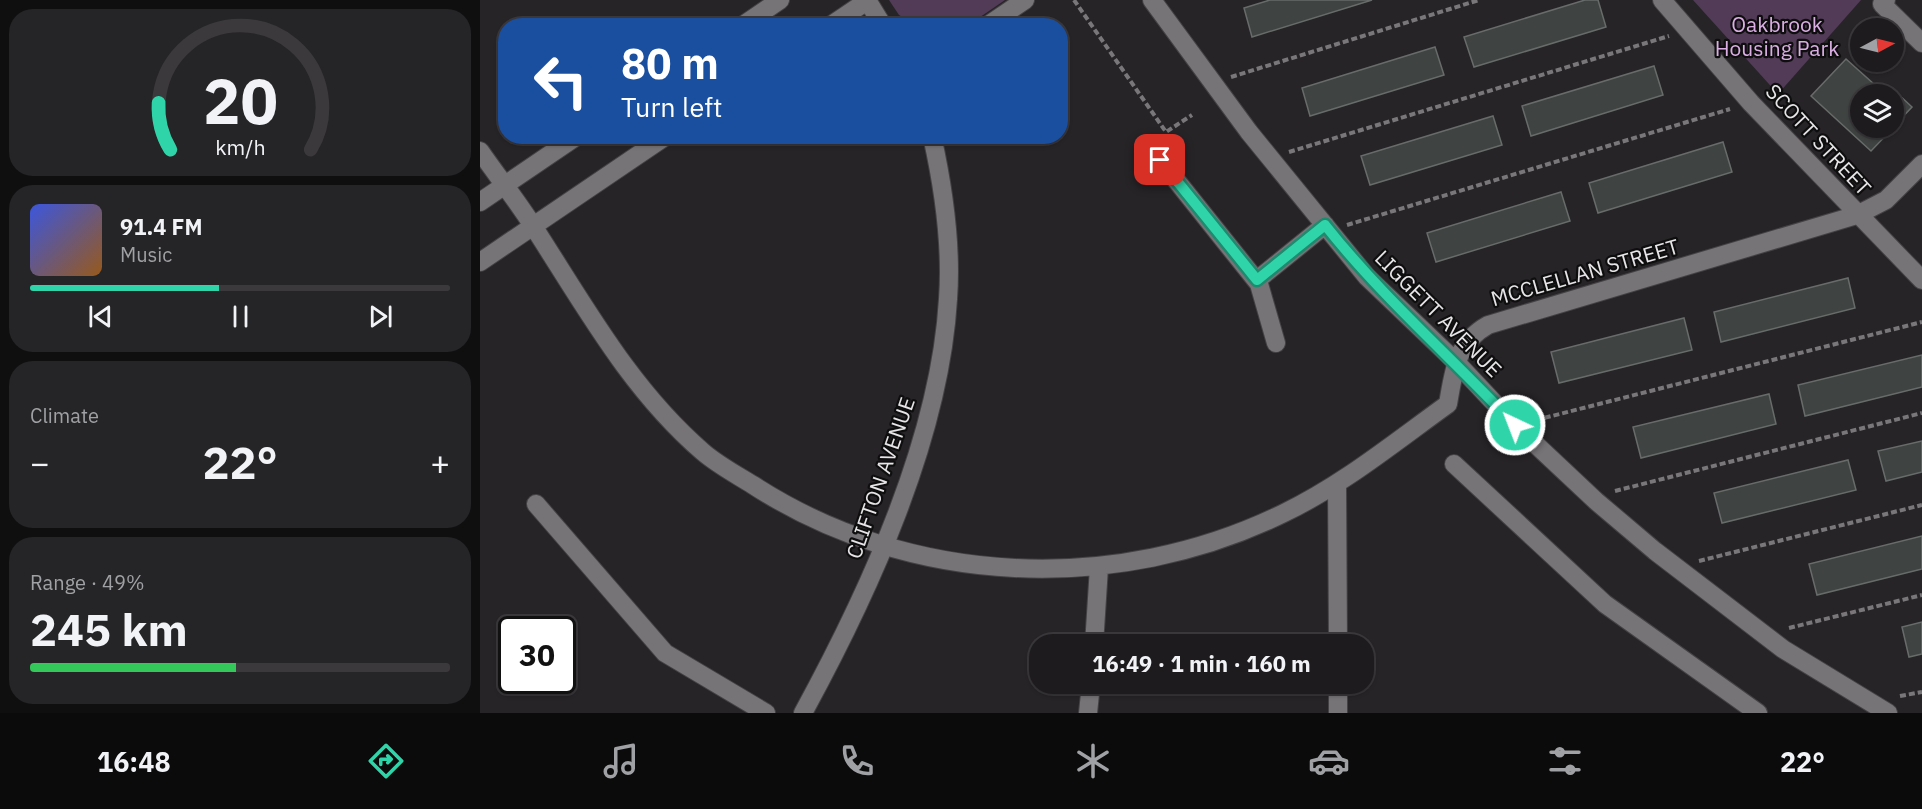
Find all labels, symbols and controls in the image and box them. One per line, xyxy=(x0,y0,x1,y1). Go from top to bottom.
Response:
park label: Oakbrook Housing Park xyxy=(1715,10,1839,62)
north arrow xyxy=(1850,18,1904,72)
map controls xyxy=(1850,18,1904,138)
text: 80 m xyxy=(621,36,719,91)
icon: left xyxy=(522,42,600,120)
text: 20 xyxy=(203,60,277,141)
street label: SCOTT STREET xyxy=(1760,78,1878,201)
button: layers xyxy=(1850,84,1904,138)
text: Turn left xyxy=(621,89,722,124)
text: km/h xyxy=(215,133,265,161)
pin xyxy=(1134,134,1185,185)
icon: arrive xyxy=(1143,143,1176,176)
text: 91.4 FM xyxy=(120,212,203,241)
street label: MCCLELLAN STREET xyxy=(1488,232,1682,312)
text: Music xyxy=(120,241,172,268)
street label: LIGGETT AVENUE xyxy=(1369,244,1508,383)
icon: previous xyxy=(84,300,117,333)
icon: pause xyxy=(224,300,257,333)
icon: next xyxy=(364,300,397,333)
street label: CLIFTON AVENUE xyxy=(839,393,921,562)
position arrow xyxy=(1483,393,1547,457)
text: Climate xyxy=(30,402,99,429)
text: 22° xyxy=(202,433,278,491)
text: − xyxy=(30,441,50,484)
text: + xyxy=(430,441,450,484)
text: Range · 49% xyxy=(30,569,145,596)
text: 245 km xyxy=(30,600,188,658)
speed limit sign: 30 xyxy=(498,616,576,694)
text: 16:49 · 1 min · 160 m xyxy=(1092,649,1311,678)
icon: directions xyxy=(365,740,407,782)
icon: music xyxy=(600,740,642,782)
icon: phone xyxy=(836,740,878,782)
icon: climate xyxy=(1072,740,1114,782)
icon: car xyxy=(1308,740,1350,782)
icon: filters xyxy=(1544,740,1586,782)
text: 16:48 xyxy=(97,744,171,779)
text: 22° xyxy=(1780,744,1825,779)

